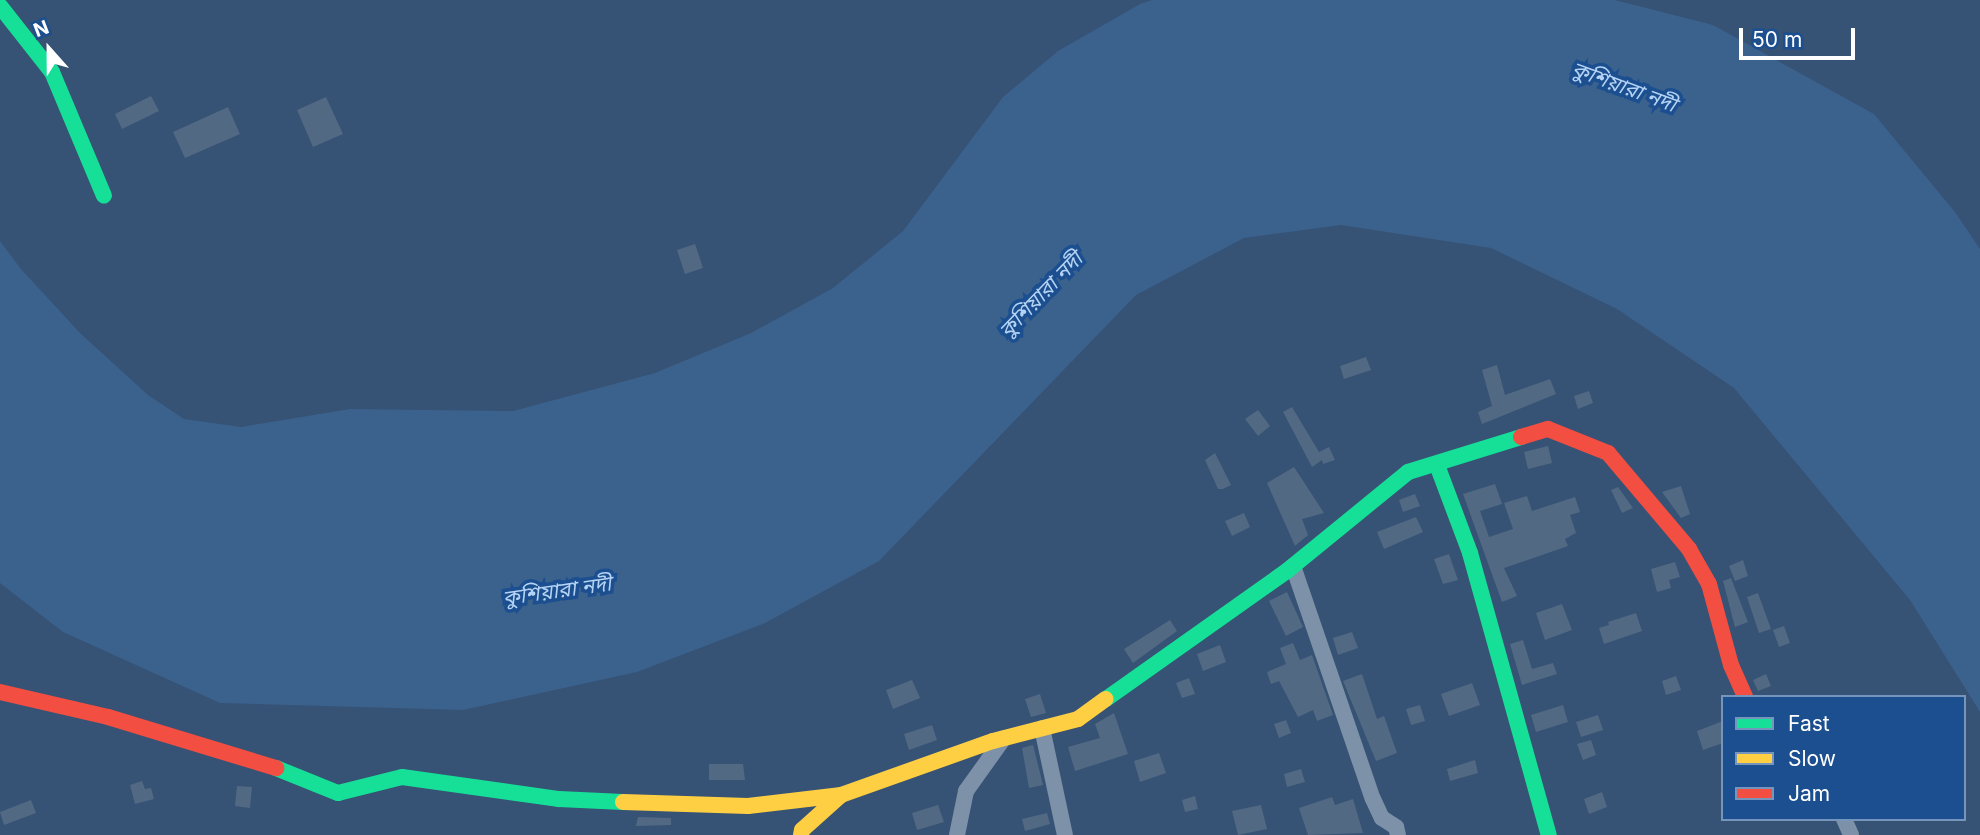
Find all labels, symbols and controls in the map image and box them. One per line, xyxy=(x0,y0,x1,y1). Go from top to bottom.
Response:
north arrow xyxy=(14,14,84,84)
scale bar xyxy=(1742,14,1857,58)
text: N xyxy=(30,16,52,42)
text: 50 m xyxy=(1752,27,1802,52)
water label: কুশিয়ারা নদী xyxy=(1568,56,1680,118)
water label: কুশিয়ারা নদী xyxy=(994,247,1088,343)
water label: কুশিয়ারা নদী xyxy=(501,571,613,611)
legend xyxy=(1721,695,1966,821)
text: Fast xyxy=(1788,711,1830,736)
text: Slow xyxy=(1788,746,1836,771)
text: Jam xyxy=(1788,781,1830,806)

